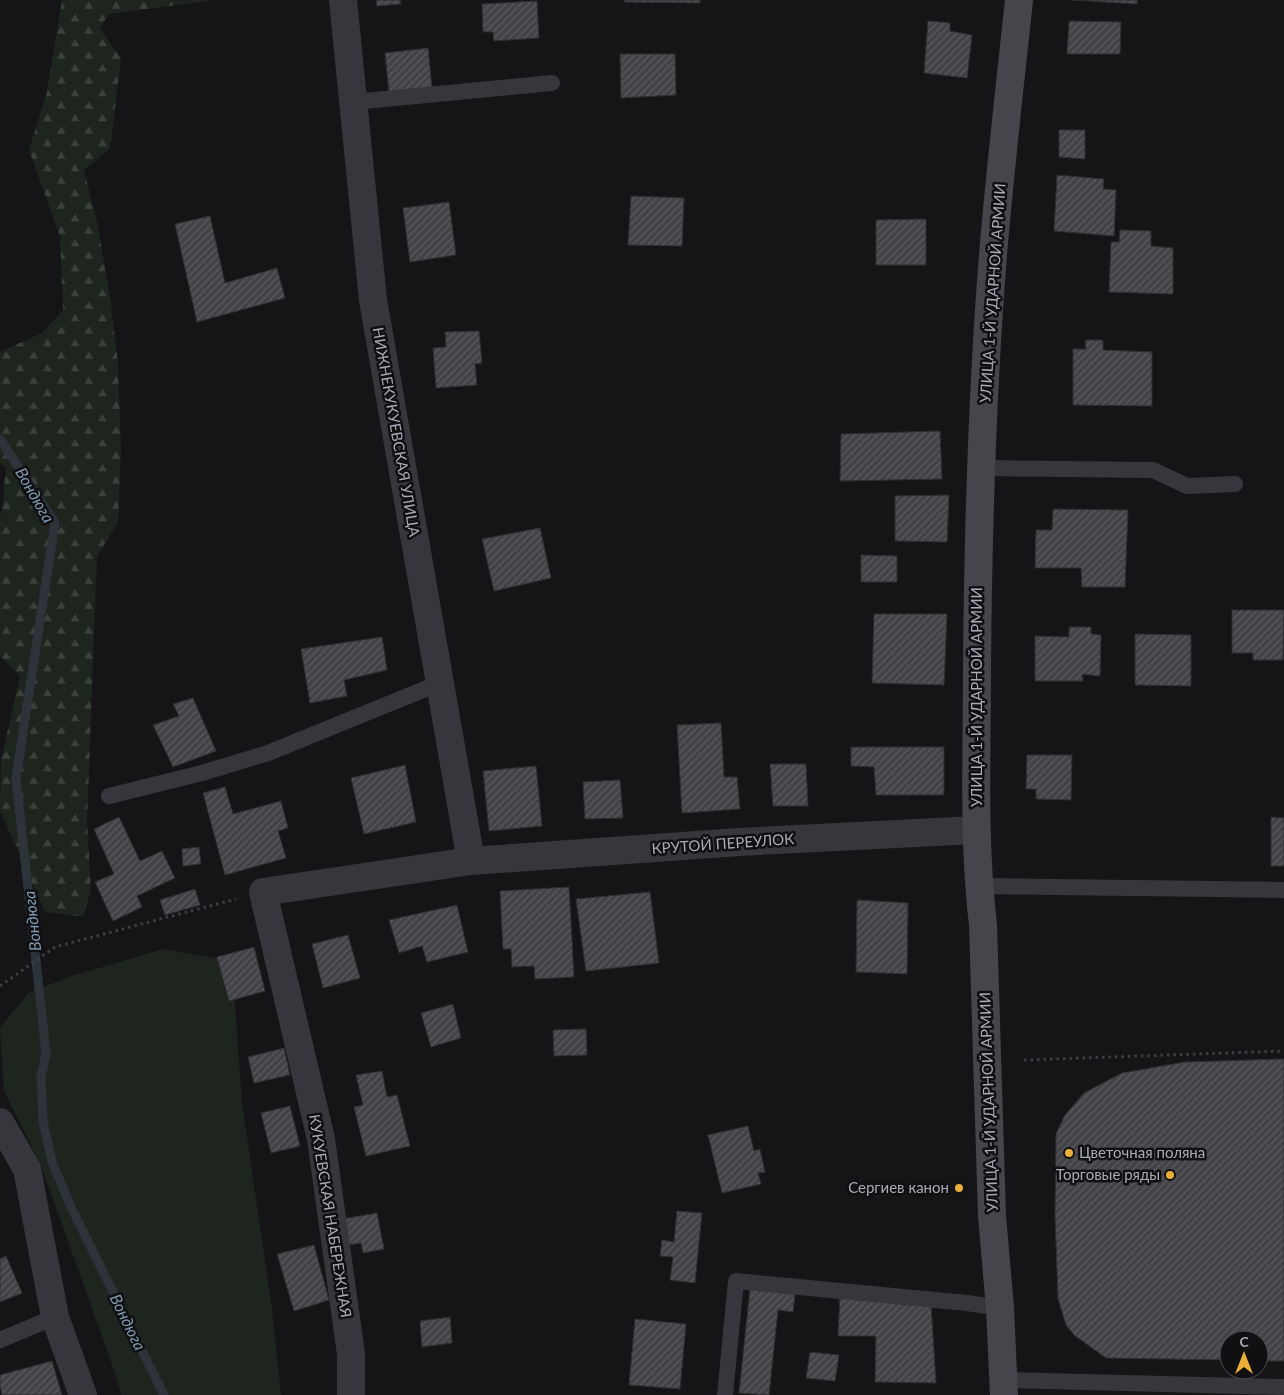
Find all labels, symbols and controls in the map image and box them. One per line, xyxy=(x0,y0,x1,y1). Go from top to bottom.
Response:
street label: УЛИЦА 1-Й УДАРНОЙ АРМИИ xyxy=(975,183,1009,403)
street label: НИЖНЕКУКУЕВСКАЯ УЛИЦА xyxy=(370,326,424,539)
water label: Вондюга xyxy=(12,464,59,526)
street label: УЛИЦА 1-Й УДАРНОЙ АРМИИ xyxy=(967,587,985,807)
street label: КРУТОЙ ПЕРЕУЛОК xyxy=(651,829,795,857)
water label: Вондюга xyxy=(19,890,44,952)
street label: УЛИЦА 1-Й УДАРНОЙ АРМИИ xyxy=(975,992,1001,1212)
street label: КУКУЕВСКАЯ НАБЕРЕЖНАЯ xyxy=(306,1113,356,1319)
place label: Цветочная поляна xyxy=(1079,1143,1205,1161)
marker: Цветочная поляна xyxy=(1063,1147,1075,1159)
place label: Торговые ряды xyxy=(1056,1165,1160,1183)
marker: Торговые ряды xyxy=(1164,1169,1176,1181)
place label: Сергиев канон xyxy=(848,1178,949,1196)
marker: Сергиев канон xyxy=(953,1182,965,1194)
water label: Вондюга xyxy=(107,1290,150,1353)
north arrow xyxy=(1219,1330,1269,1380)
text: С xyxy=(1239,1333,1249,1350)

